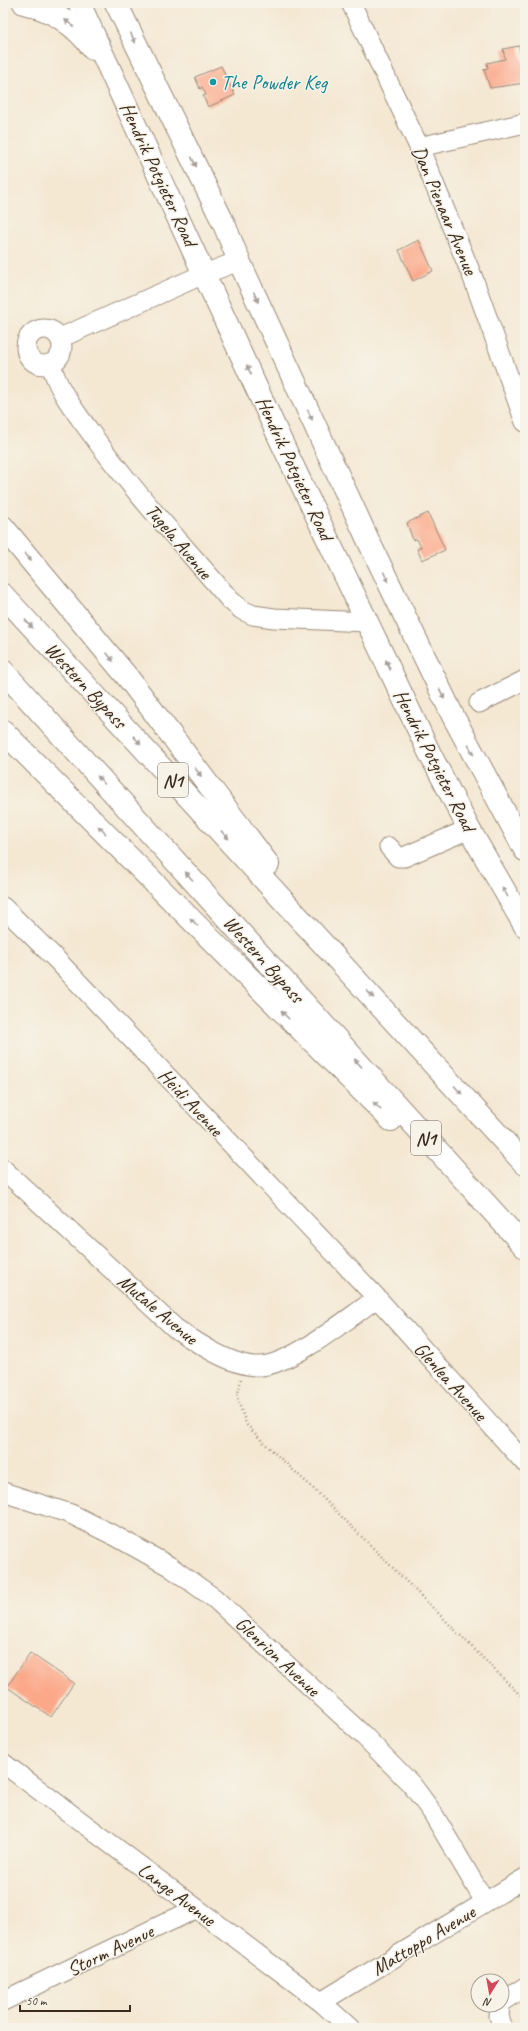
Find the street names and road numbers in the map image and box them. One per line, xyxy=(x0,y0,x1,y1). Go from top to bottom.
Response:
street label: Hendrik Potgieter Road xyxy=(114,98,204,253)
street label: Dan Pienaar Avenue xyxy=(406,142,484,280)
street label: Hendrik Potgieter Road xyxy=(250,392,340,547)
street label: Tugela Avenue xyxy=(140,498,218,585)
street label: Western Bypass xyxy=(39,637,134,735)
street label: Hendrik Potgieter Road xyxy=(388,685,483,838)
road number: N1 xyxy=(158,763,188,797)
street label: Western Bypass xyxy=(218,910,311,1010)
street label: Heidi Avenue xyxy=(153,1063,229,1143)
road number: N1 xyxy=(411,1121,441,1155)
street label: Mutale Avenue xyxy=(112,1269,204,1351)
street label: Glenlea Avenue xyxy=(409,1337,494,1427)
street label: Glenrion Avenue xyxy=(230,1611,326,1703)
street label: Lange Avenue xyxy=(133,1857,222,1933)
street label: Mattoppo Avenue xyxy=(367,1899,481,1981)
street label: Storm Avenue xyxy=(63,1918,159,1982)

